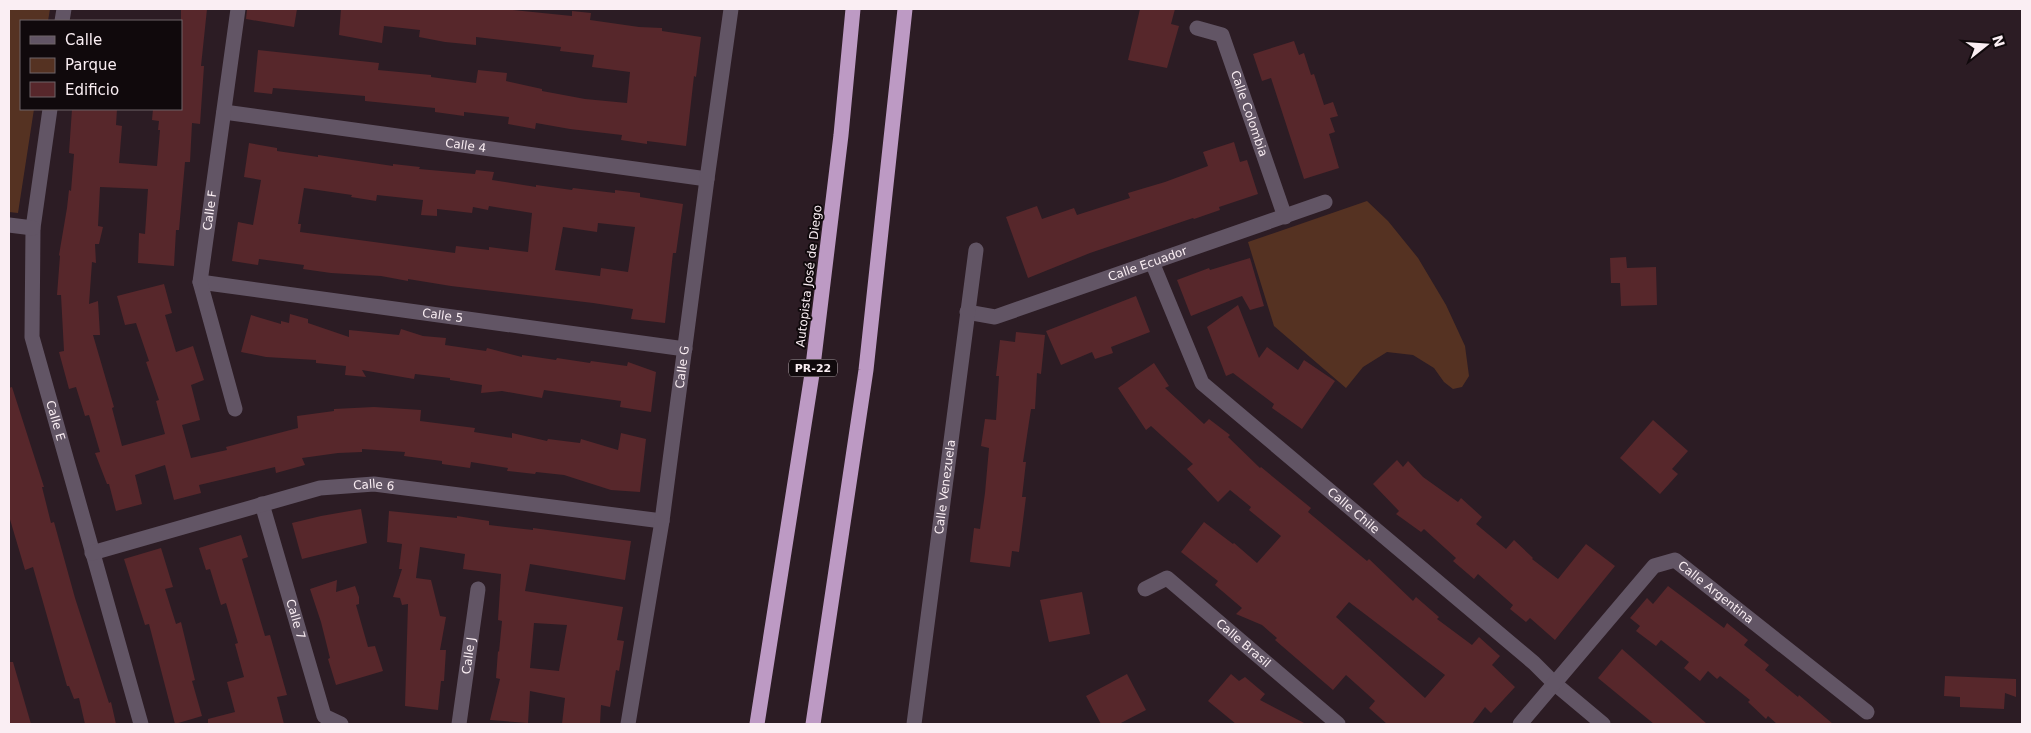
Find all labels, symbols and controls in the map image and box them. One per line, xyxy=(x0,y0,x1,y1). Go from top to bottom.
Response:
legend xyxy=(20,20,182,110)
north arrow xyxy=(1961,20,2011,70)
text: Calle xyxy=(65,31,102,49)
text: N xyxy=(1989,33,2008,49)
text: Parque xyxy=(65,56,117,74)
street label: Calle Colombia xyxy=(1228,69,1271,158)
text: Edificio xyxy=(65,81,119,99)
street label: Calle 4 xyxy=(444,136,487,155)
street label: Calle F xyxy=(200,189,220,231)
street label: Autopista José de Diego xyxy=(793,204,825,348)
street label: Calle Ecuador xyxy=(1106,244,1189,284)
street label: Calle 5 xyxy=(421,306,464,325)
street label: Calle G xyxy=(673,345,692,389)
road number: PR-22 xyxy=(789,359,837,376)
street label: Calle E xyxy=(43,399,68,442)
street label: Calle Venezuela xyxy=(932,439,958,535)
street label: Calle 6 xyxy=(353,477,395,494)
street label: Calle Chile xyxy=(1325,485,1382,537)
street label: Calle Argentina xyxy=(1675,558,1756,626)
street label: Calle 7 xyxy=(283,597,308,641)
street label: Calle Brasil xyxy=(1213,616,1273,670)
street label: Calle J xyxy=(459,636,478,675)

